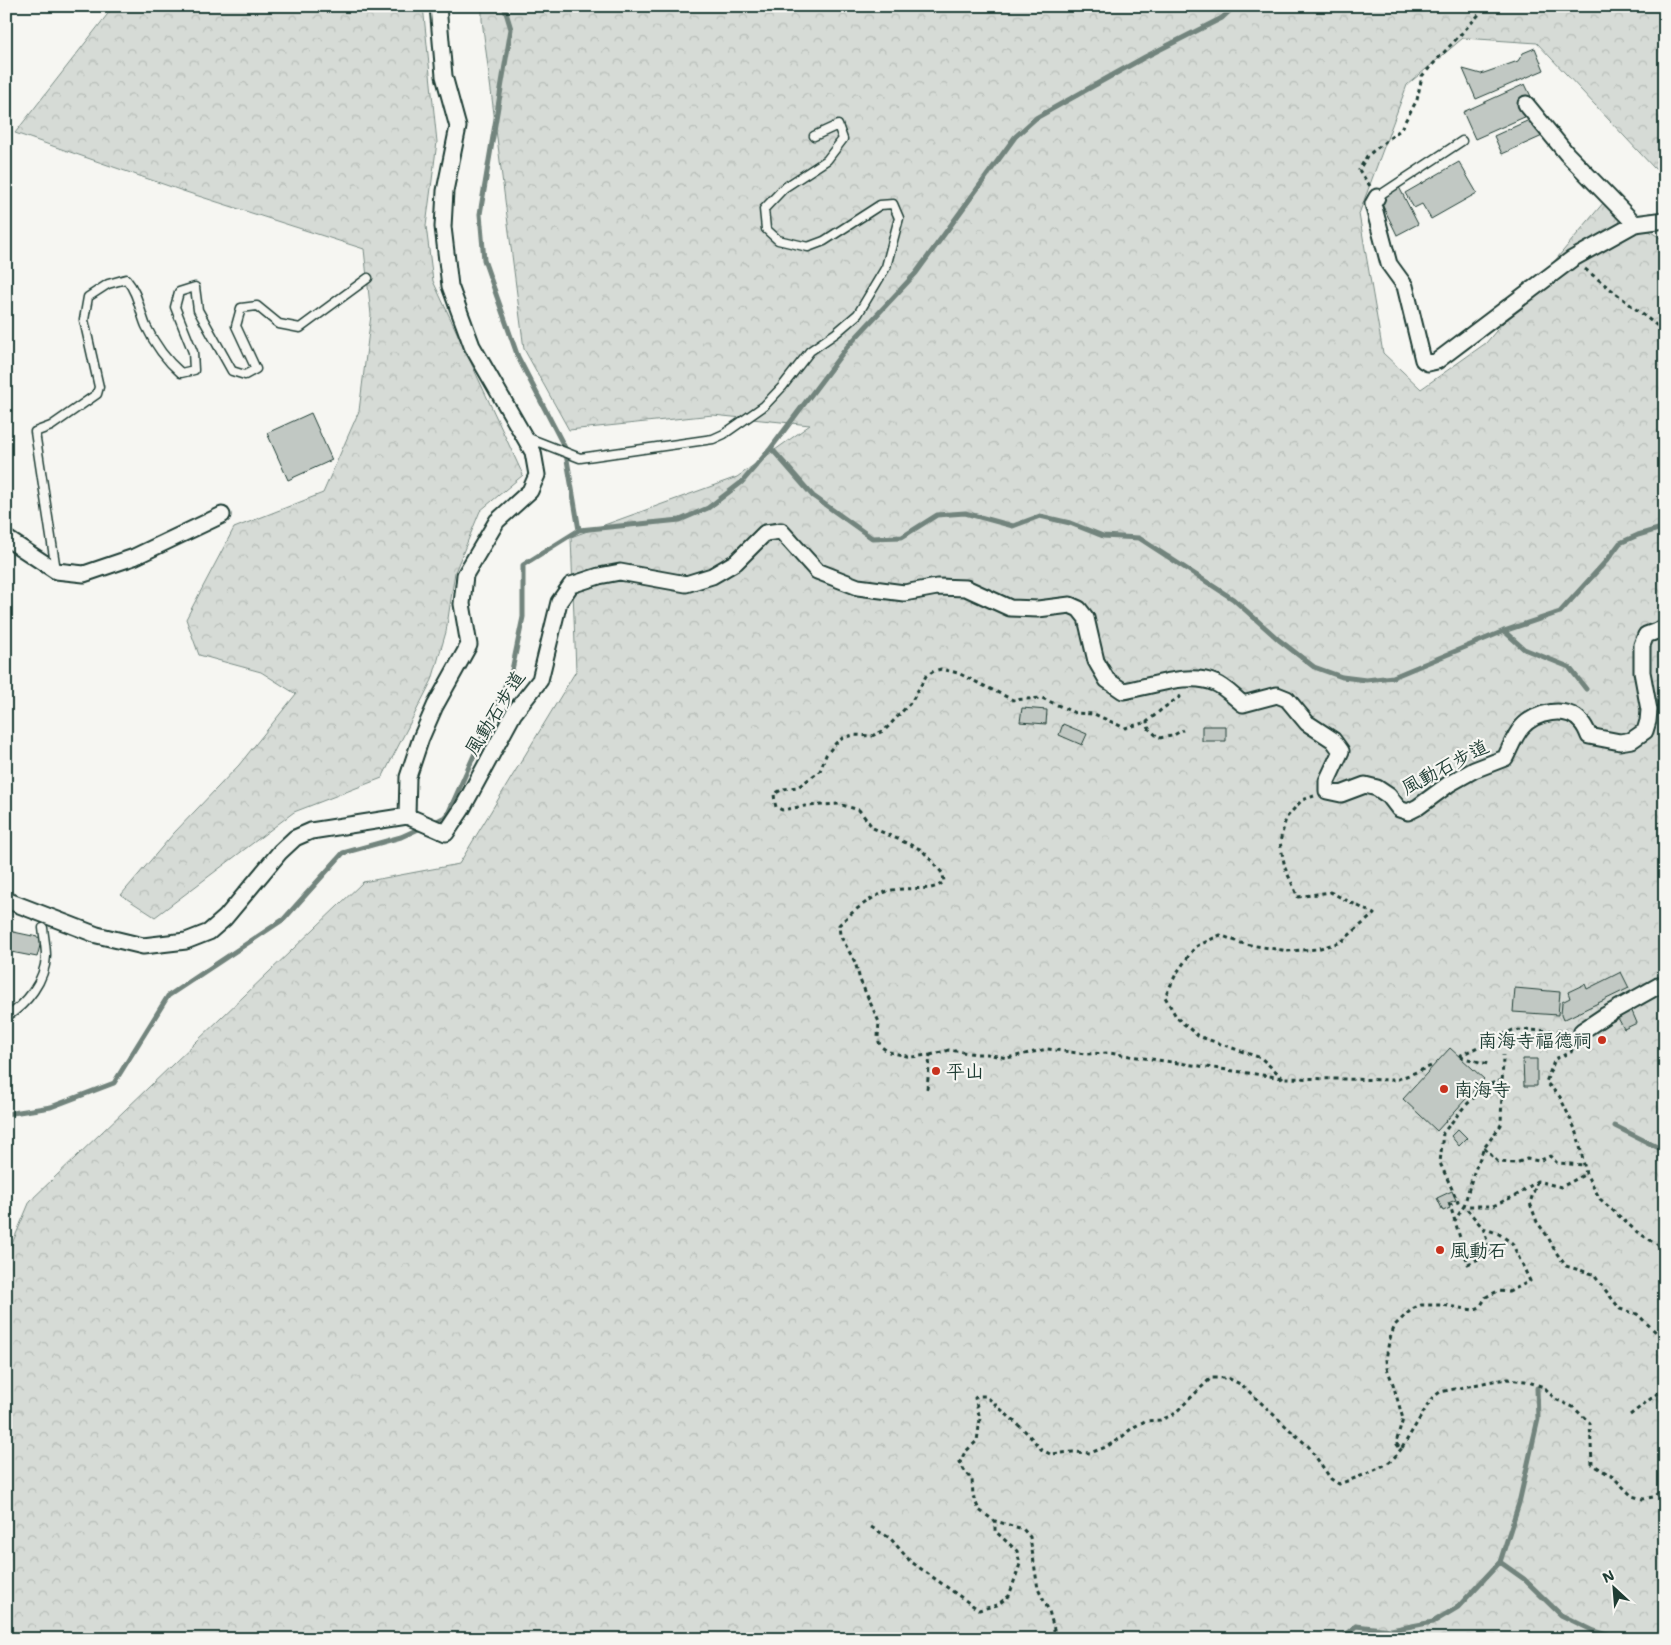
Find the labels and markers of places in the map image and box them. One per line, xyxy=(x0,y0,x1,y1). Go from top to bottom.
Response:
place label: 南海寺福德祠 xyxy=(1478,1028,1592,1053)
marker: 南海寺福德祠 xyxy=(1596,1034,1608,1046)
place label: 平山 xyxy=(946,1059,984,1084)
marker: 平山 xyxy=(930,1065,942,1077)
place label: 南海寺 xyxy=(1454,1077,1511,1102)
marker: 南海寺 xyxy=(1438,1083,1450,1095)
place label: 風動石 xyxy=(1450,1238,1507,1263)
marker: 風動石 xyxy=(1434,1244,1446,1256)

